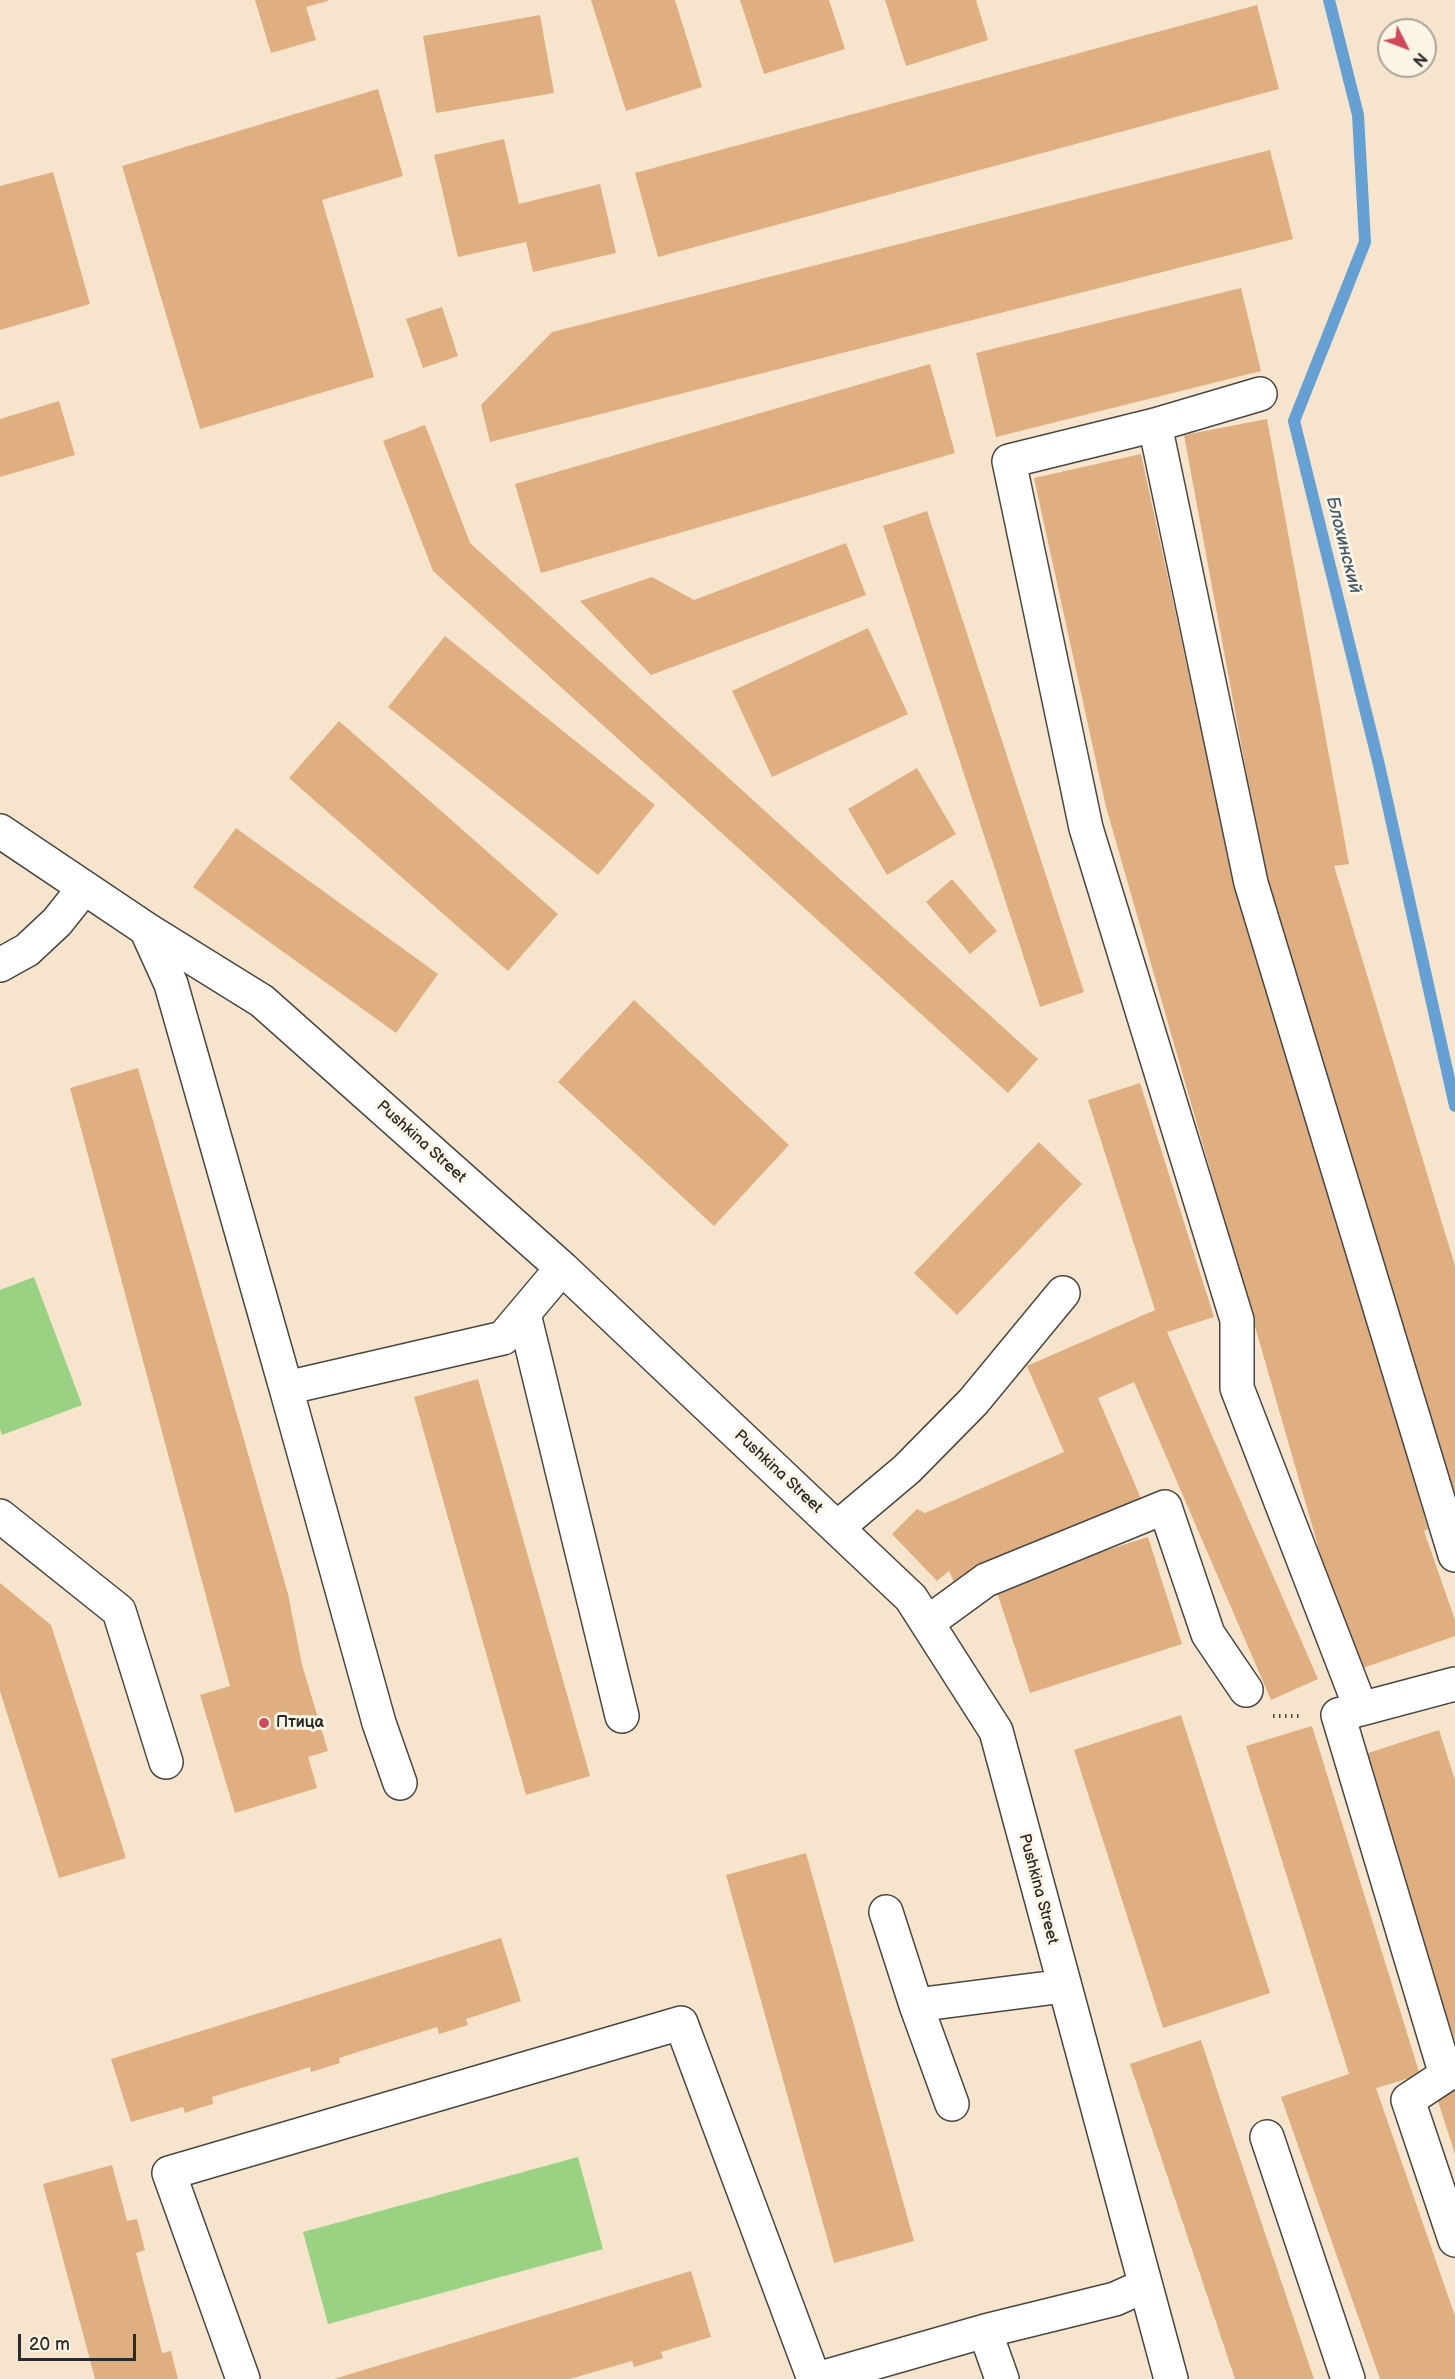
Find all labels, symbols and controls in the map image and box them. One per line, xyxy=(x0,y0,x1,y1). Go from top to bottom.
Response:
north arrow xyxy=(1377,18,1437,78)
text: N xyxy=(1408,48,1430,70)
water label: Блохинский xyxy=(1321,494,1365,596)
street label: Pushkina Street xyxy=(372,1097,470,1187)
street label: Pushkina Street xyxy=(730,1426,826,1518)
place label: Птица xyxy=(276,1713,324,1733)
marker: Птица xyxy=(257,1716,271,1730)
street label: Pushkina Street xyxy=(1014,1832,1062,1946)
scale bar xyxy=(21,2322,140,2360)
text: 20 m xyxy=(29,2334,70,2355)

